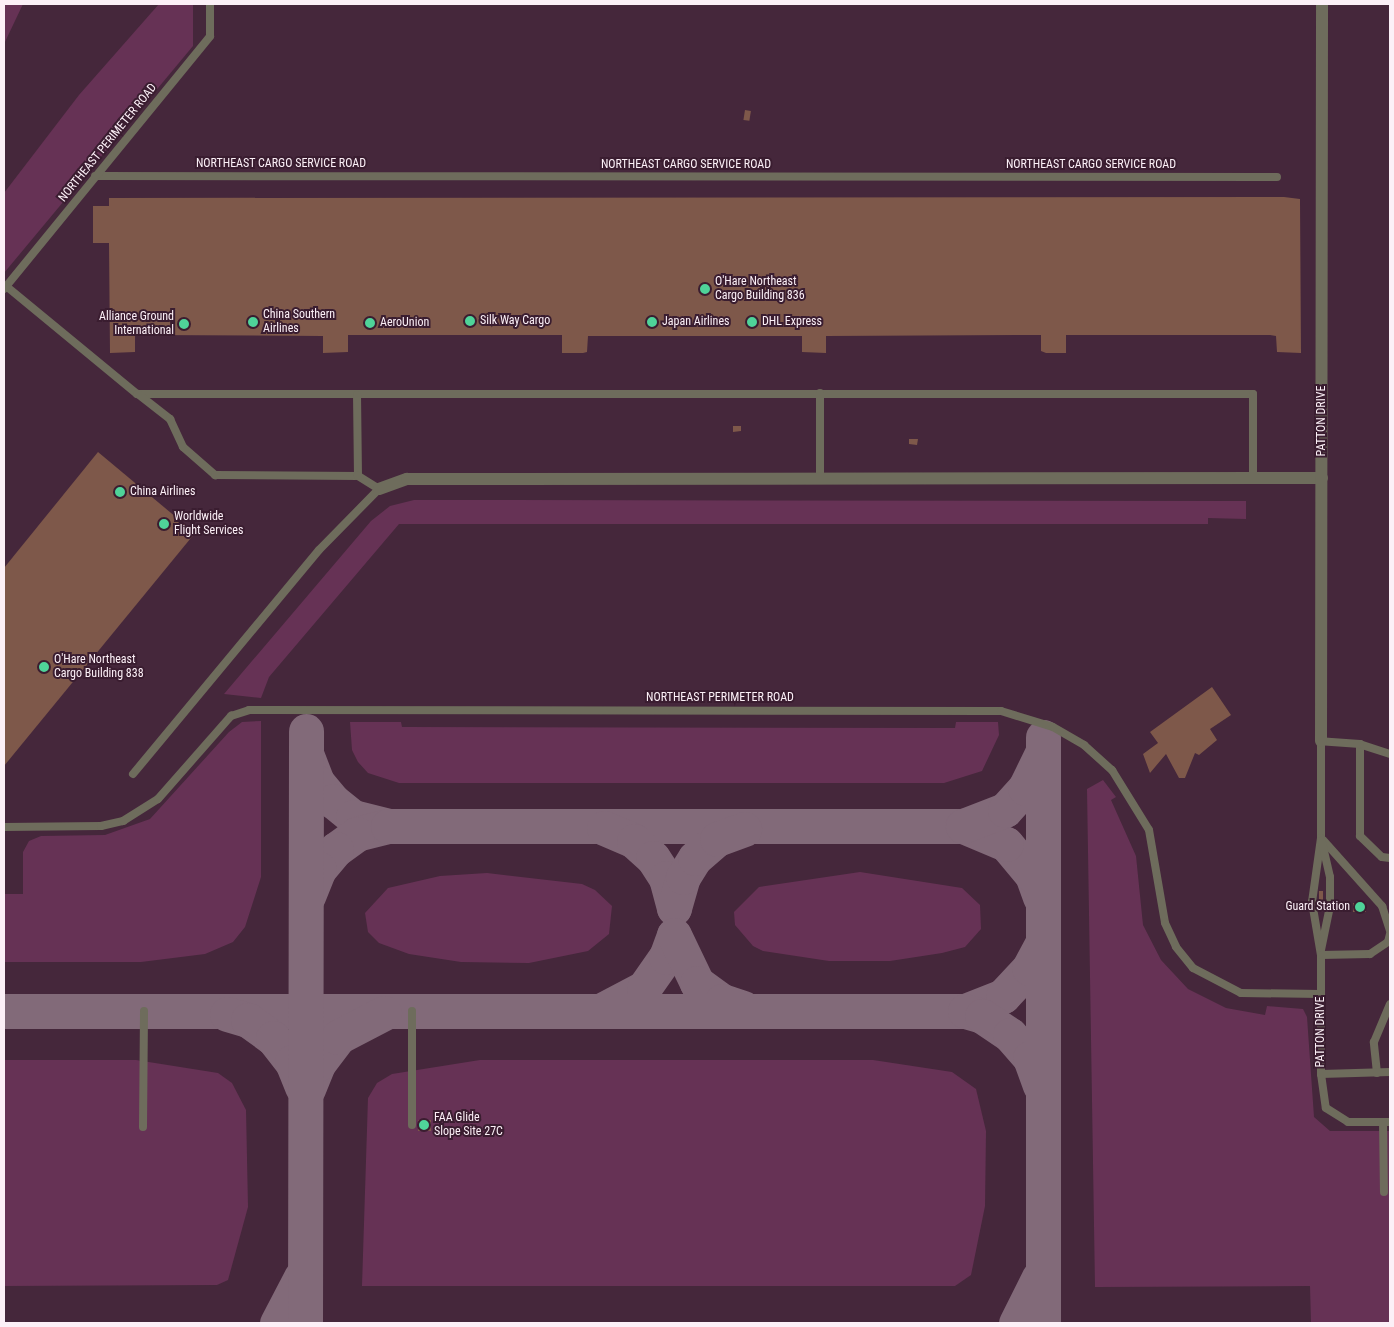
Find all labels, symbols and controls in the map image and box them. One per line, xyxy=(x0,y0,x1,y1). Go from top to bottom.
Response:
street label: NORTHEAST PERIMETER ROAD xyxy=(56,81,160,205)
street label: NORTHEAST CARGO SERVICE ROAD xyxy=(196,157,366,171)
street label: NORTHEAST CARGO SERVICE ROAD xyxy=(601,158,771,172)
street label: NORTHEAST CARGO SERVICE ROAD xyxy=(1006,158,1176,172)
place label: O'Hare Northeast Cargo Building 836 xyxy=(715,275,805,303)
marker: O'Hare Northeast Cargo Building 836 xyxy=(699,283,711,295)
place label: China Southern Airlines xyxy=(263,308,335,336)
place label: Alliance Ground International xyxy=(99,310,174,338)
place label: Silk Way Cargo xyxy=(480,314,550,328)
marker: Silk Way Cargo xyxy=(464,315,476,327)
place label: Japan Airlines xyxy=(662,315,730,329)
place label: DHL Express xyxy=(762,315,822,329)
marker: China Southern Airlines xyxy=(247,316,259,328)
place label: AeroUnion xyxy=(380,316,429,330)
marker: Japan Airlines xyxy=(646,316,658,328)
marker: DHL Express xyxy=(746,316,758,328)
marker: AeroUnion xyxy=(364,317,376,329)
marker: Alliance Ground International xyxy=(178,318,190,330)
street label: PATTON DRIVE xyxy=(1315,386,1329,456)
place label: China Airlines xyxy=(130,485,195,499)
marker: China Airlines xyxy=(114,486,126,498)
place label: Worldwide Flight Services xyxy=(174,510,243,538)
marker: Worldwide Flight Services xyxy=(158,518,170,530)
place label: O'Hare Northeast Cargo Building 838 xyxy=(54,653,144,681)
marker: O'Hare Northeast Cargo Building 838 xyxy=(38,661,50,673)
street label: NORTHEAST PERIMETER ROAD xyxy=(646,691,794,705)
place label: Guard Station xyxy=(1285,900,1350,914)
marker: Guard Station xyxy=(1354,901,1366,913)
street label: PATTON DRIVE xyxy=(1314,997,1328,1067)
place label: FAA Glide Slope Site 27C xyxy=(434,1111,503,1139)
marker: FAA Glide Slope Site 27C xyxy=(418,1119,430,1131)

